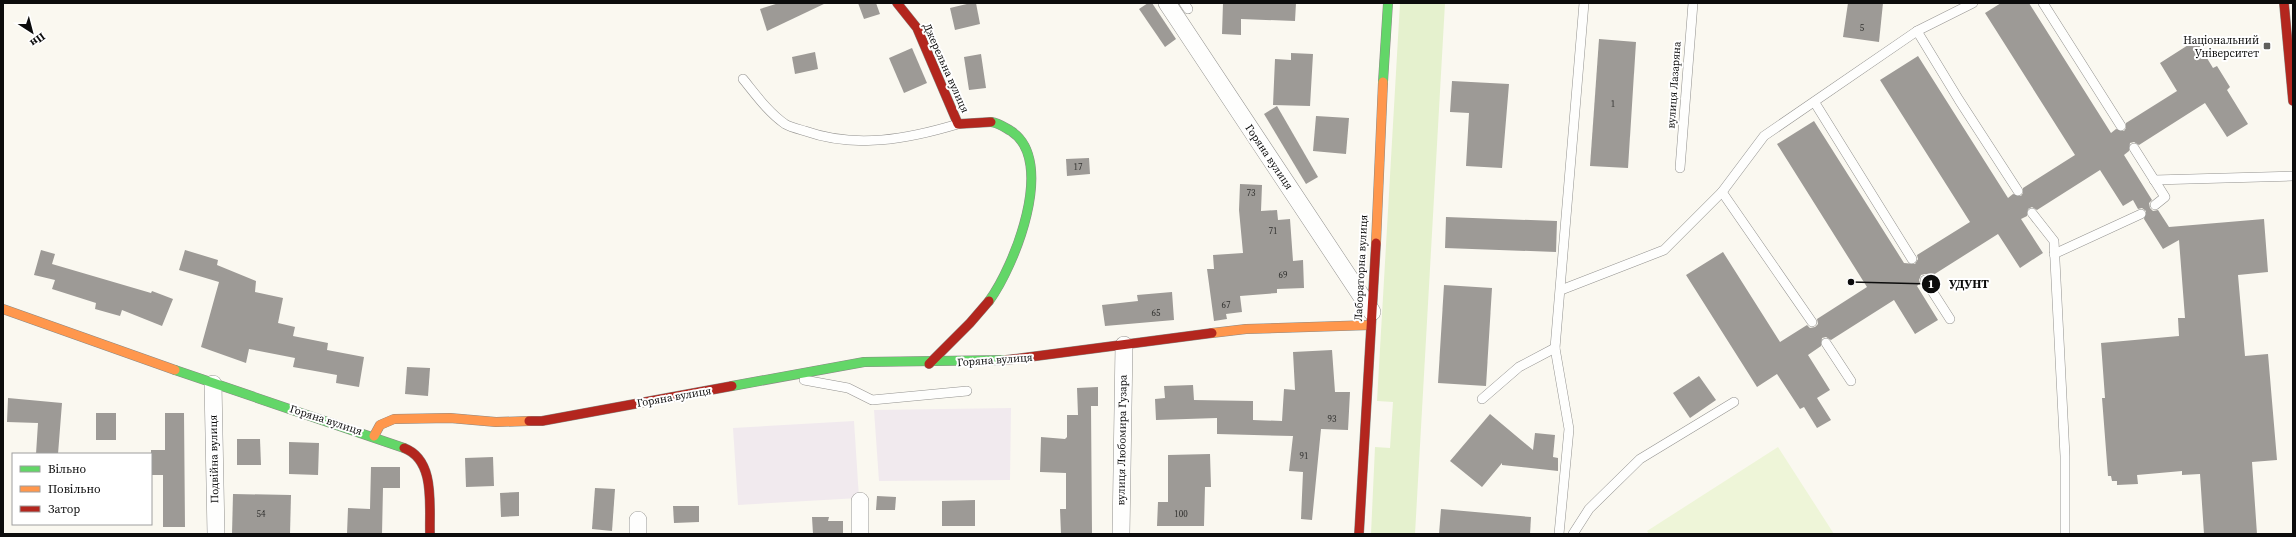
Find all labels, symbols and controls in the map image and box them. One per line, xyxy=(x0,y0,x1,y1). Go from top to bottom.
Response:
north arrow xyxy=(12,12,52,52)
street label: Джерельна вулиця xyxy=(919,21,973,115)
house number: 5 xyxy=(1860,22,1865,34)
text: Пн xyxy=(27,29,48,50)
place label: Національний Університет xyxy=(2183,33,2259,61)
street label: вулиця Лазаряна xyxy=(1663,40,1685,129)
marker: Національний Університет xyxy=(2262,41,2272,51)
house number: 1 xyxy=(1611,98,1615,110)
street label: Горяна вулиця xyxy=(1242,121,1296,193)
house number: 17 xyxy=(1073,161,1083,173)
house number: 73 xyxy=(1246,187,1256,199)
street label: Лабораторна вулиця xyxy=(1351,214,1371,322)
house number: 71 xyxy=(1268,225,1278,237)
house number: 69 xyxy=(1278,269,1288,281)
callout: УДУНТ xyxy=(1921,272,1997,296)
text: 1 xyxy=(1928,276,1934,292)
text: УДУНТ xyxy=(1949,276,1989,292)
house number: 67 xyxy=(1221,299,1231,311)
house number: 65 xyxy=(1151,307,1161,319)
street label: Горяна вулиця xyxy=(957,350,1033,370)
street label: вулиця Любомира Гузара xyxy=(1113,374,1131,506)
street label: Горяна вулиця xyxy=(635,383,713,411)
street label: Горяна вулиця xyxy=(288,401,364,439)
house number: 93 xyxy=(1327,413,1337,425)
street label: Подвійна вулиця xyxy=(206,415,222,503)
house number: 91 xyxy=(1299,450,1309,462)
legend xyxy=(12,453,152,525)
text: Вільно xyxy=(48,461,87,477)
text: Повільно xyxy=(48,481,101,497)
text: Затор xyxy=(48,501,80,517)
house number: 54 xyxy=(256,508,266,520)
house number: 100 xyxy=(1174,508,1188,520)

